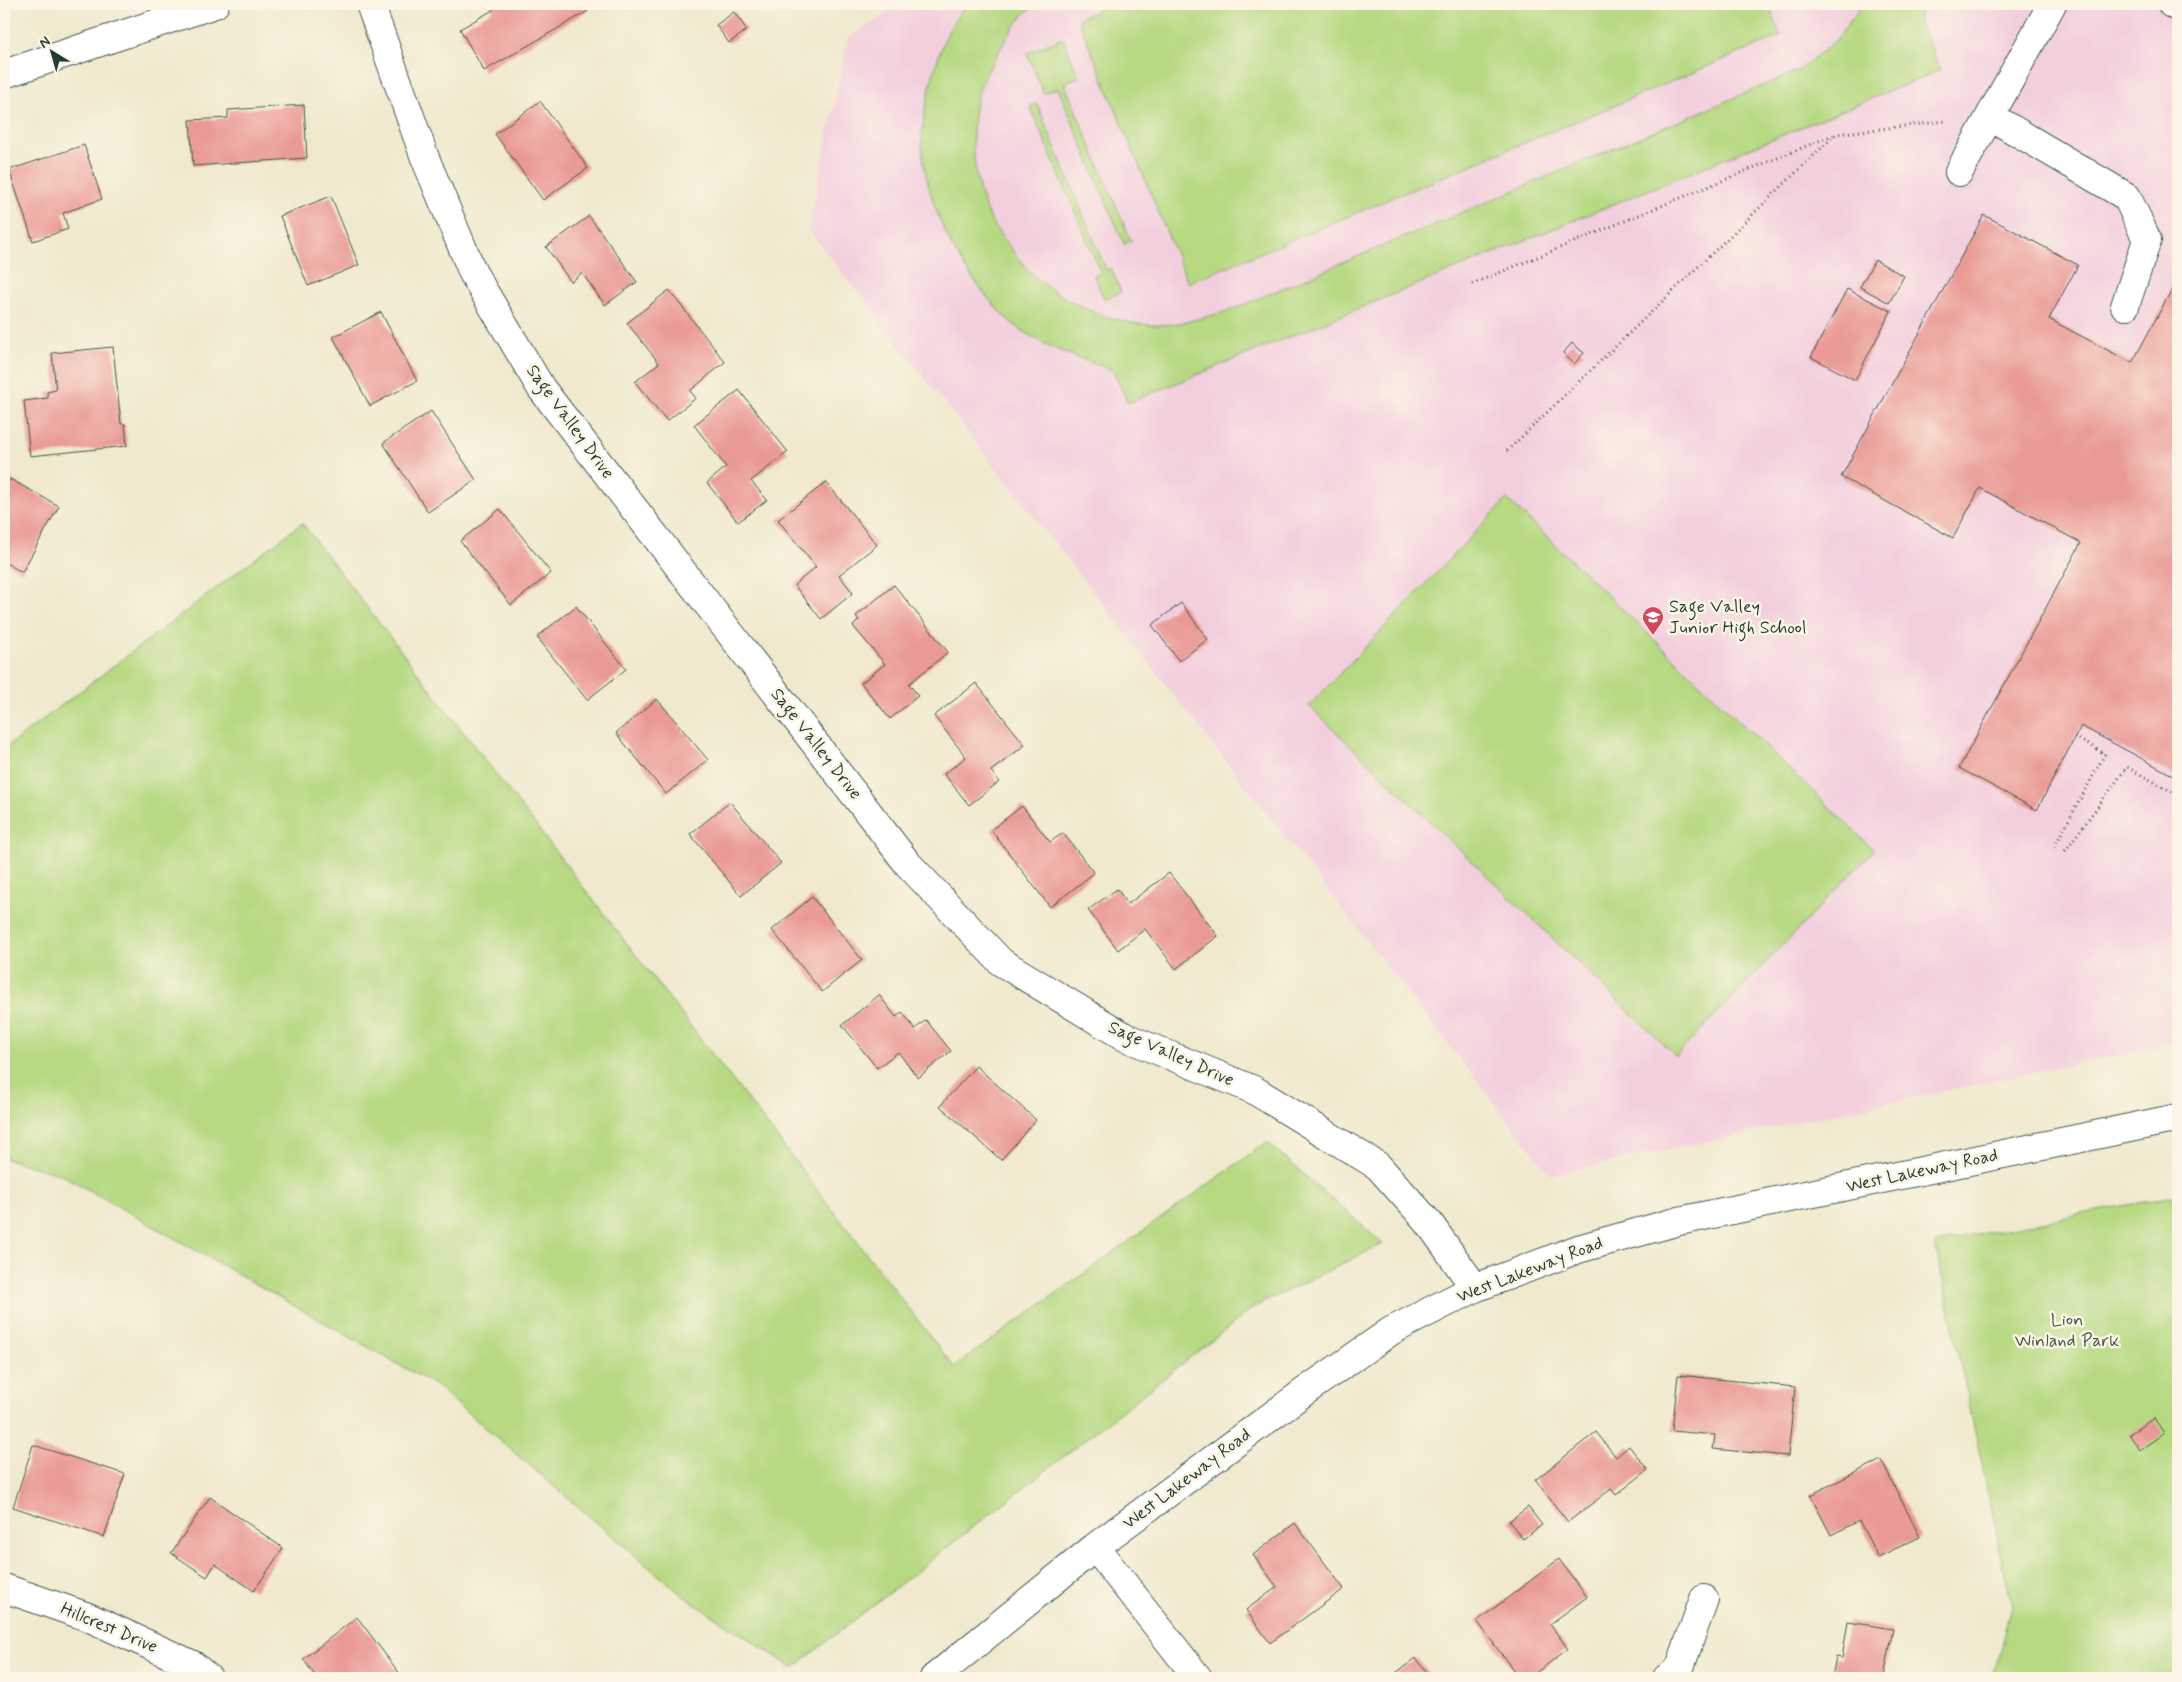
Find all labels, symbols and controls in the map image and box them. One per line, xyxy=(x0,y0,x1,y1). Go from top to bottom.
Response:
north arrow xyxy=(28,28,78,78)
text: N xyxy=(36,32,54,52)
street label: Sage Valley Drive xyxy=(519,360,620,485)
place label: Sage Valley Junior High School xyxy=(1669,595,1806,642)
school or university icon: Sage Valley Junior High School xyxy=(1641,605,1665,636)
street label: Sage Valley Drive xyxy=(763,683,867,806)
street label: Sage Valley Drive xyxy=(1103,1015,1238,1094)
street label: West Lakeway Road xyxy=(1844,1143,2000,1199)
street label: West Lakeway Road xyxy=(1453,1231,1607,1309)
park label: Lion Winland Park xyxy=(2015,1308,2119,1353)
street label: West Lakeway Road xyxy=(1118,1423,1256,1535)
street label: Hillcrest Drive xyxy=(57,1597,161,1659)

